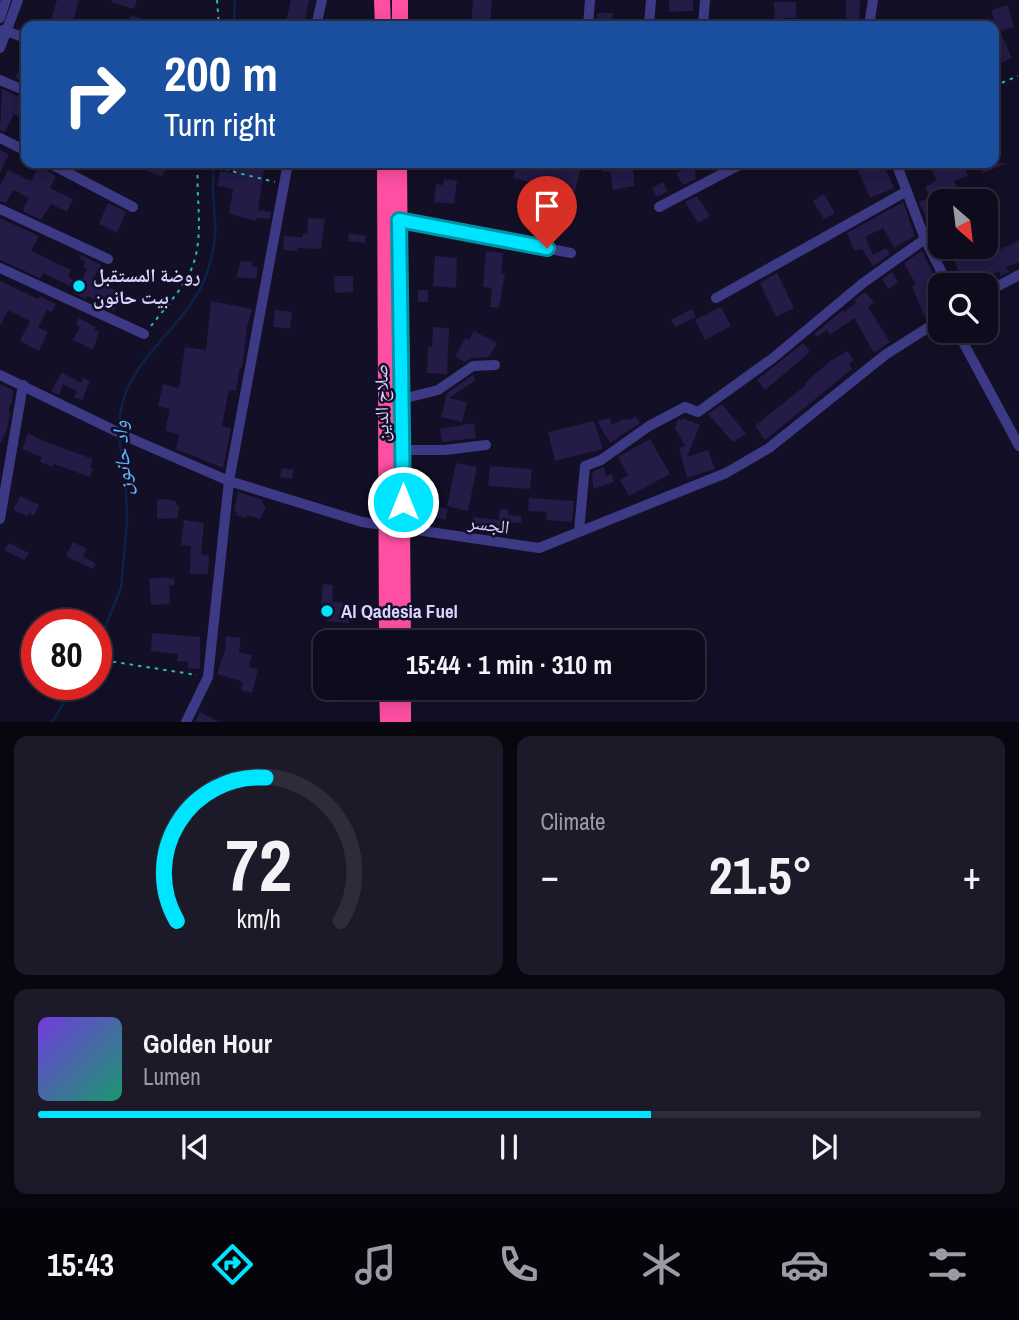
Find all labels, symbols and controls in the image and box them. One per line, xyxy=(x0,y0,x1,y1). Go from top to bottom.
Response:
text: 200 m xyxy=(164,40,278,106)
icon: right xyxy=(49,49,140,140)
text: Turn right xyxy=(164,103,276,146)
pin xyxy=(517,176,577,248)
icon: arrive xyxy=(528,187,566,225)
north arrow xyxy=(928,189,998,259)
map controls xyxy=(928,189,998,343)
place label: روضة المستقبل بيت حانون xyxy=(93,262,200,310)
button: search xyxy=(928,273,998,343)
marker: روضة المستقبل بيت حانون xyxy=(71,278,87,294)
street label: صلاح الدين xyxy=(367,364,395,442)
water label: واد حانون xyxy=(104,420,139,496)
position arrow xyxy=(366,465,440,539)
street label: الجسر xyxy=(466,508,511,540)
place label: Al Qadesia Fuel xyxy=(341,598,458,624)
marker: Al Qadesia Fuel xyxy=(319,603,335,619)
speed limit sign: 80 xyxy=(21,609,112,700)
text: 15:44 · 1 min · 310 m xyxy=(406,647,612,682)
text: Climate xyxy=(541,806,605,837)
text: 72 xyxy=(225,817,291,915)
text: 21.5° xyxy=(709,840,813,910)
text: − xyxy=(541,850,559,901)
text: + xyxy=(963,850,981,901)
text: km/h xyxy=(236,902,280,936)
text: Golden Hour xyxy=(143,1026,272,1061)
text: Lumen xyxy=(143,1061,201,1092)
icon: previous xyxy=(176,1128,214,1166)
icon: pause xyxy=(490,1128,528,1166)
icon: next xyxy=(805,1128,843,1166)
icon: directions xyxy=(208,1240,257,1289)
icon: music xyxy=(351,1240,400,1289)
icon: phone xyxy=(494,1240,543,1289)
icon: climate xyxy=(637,1240,686,1289)
icon: car xyxy=(780,1240,829,1289)
icon: filters xyxy=(923,1240,972,1289)
text: 15:43 xyxy=(47,1243,114,1286)

